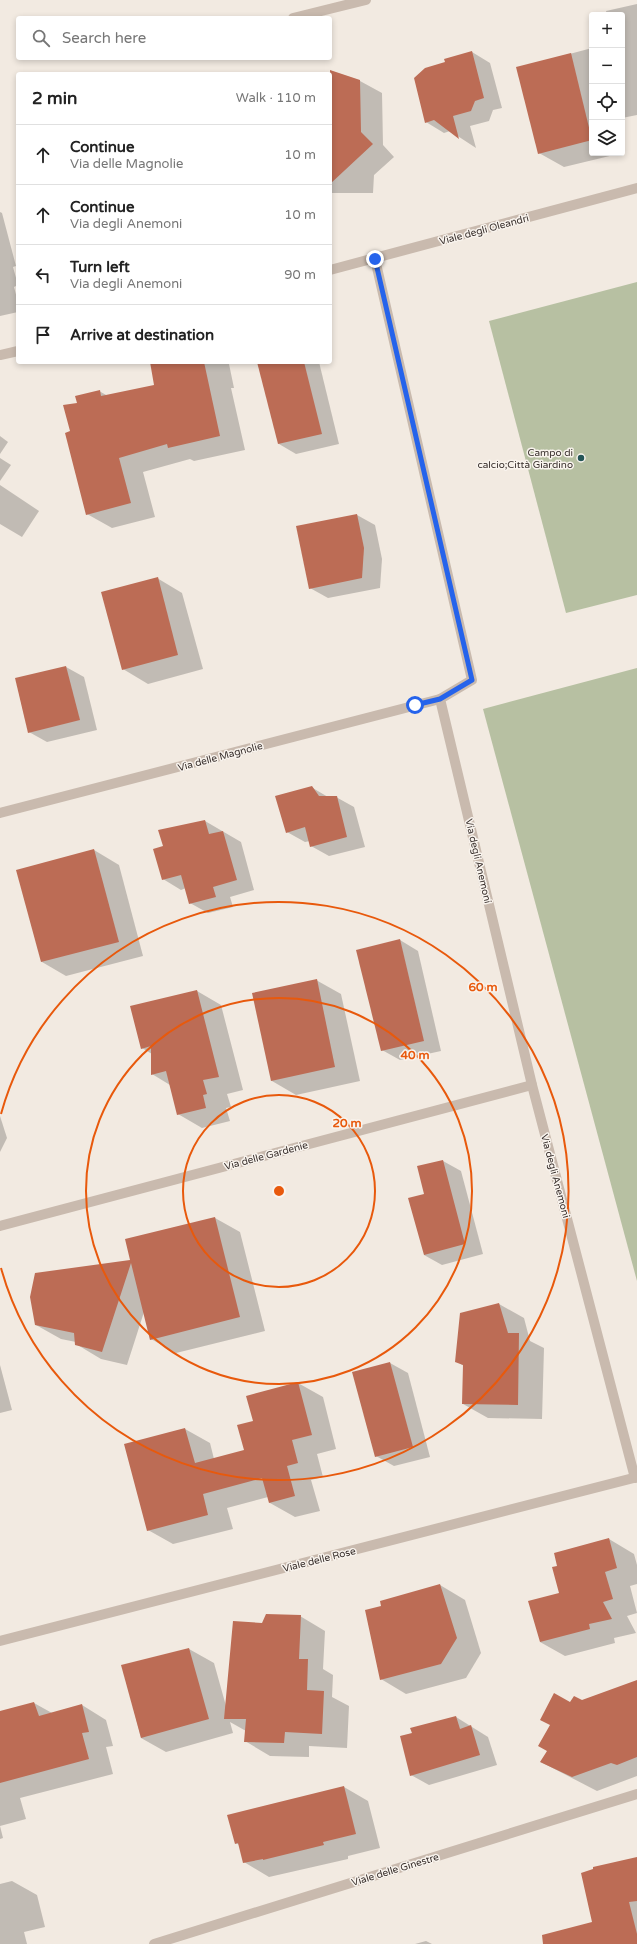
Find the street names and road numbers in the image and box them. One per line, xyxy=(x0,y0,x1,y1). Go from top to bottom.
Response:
street label: Viale degli Oleandri xyxy=(438,212,530,248)
street label: Via delle Magnolie xyxy=(177,740,264,774)
street label: Via degli Anemoni xyxy=(462,818,494,905)
street label: Via degli Anemoni xyxy=(538,1133,572,1220)
street label: Via delle Gardenie xyxy=(223,1139,310,1173)
street label: Viale delle Rose xyxy=(282,1545,357,1575)
street label: Viale delle Ginestre xyxy=(350,1851,441,1889)

